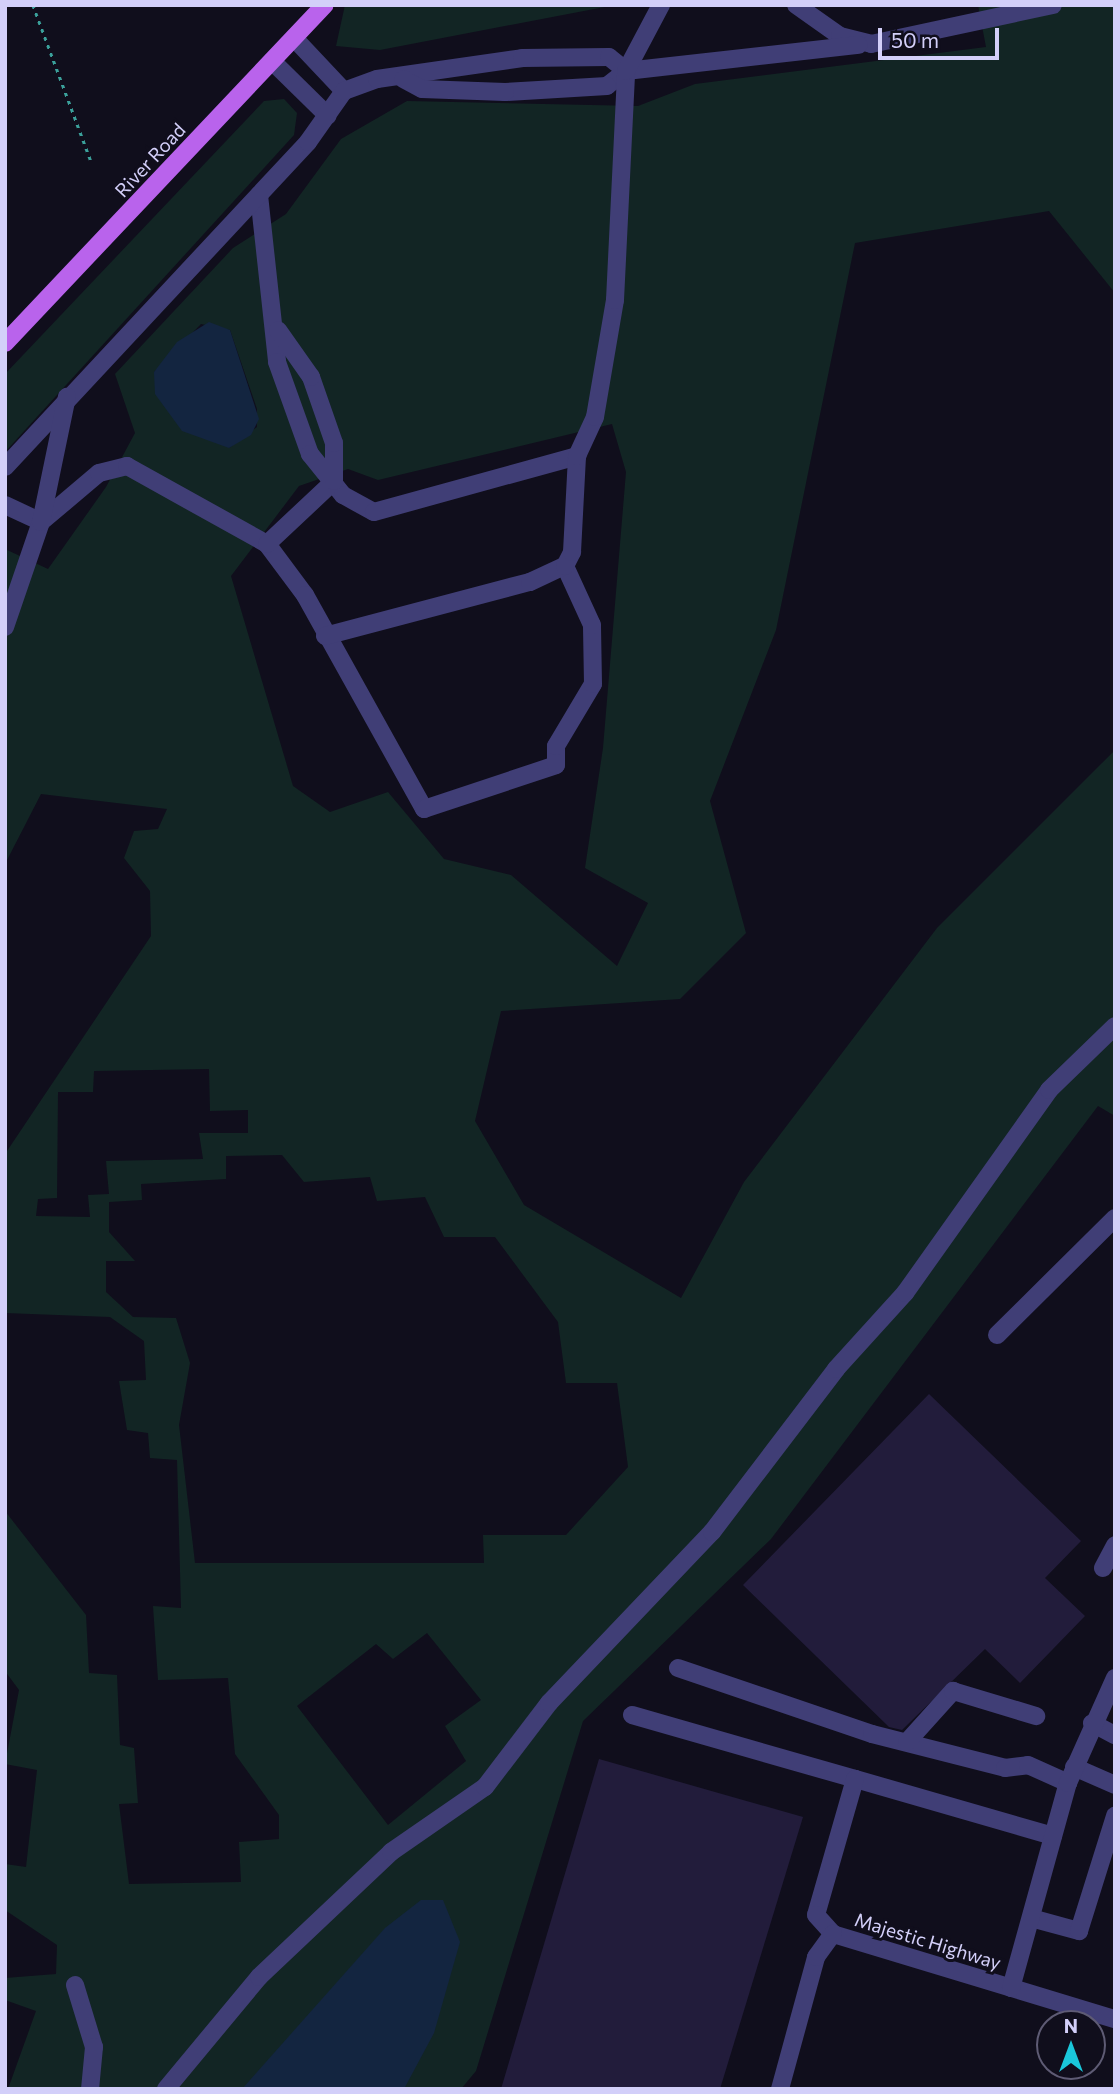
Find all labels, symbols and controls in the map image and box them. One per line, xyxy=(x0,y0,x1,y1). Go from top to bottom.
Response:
scale bar xyxy=(882,14,1003,58)
text: 50 m xyxy=(891,27,939,52)
street label: River Road xyxy=(110,118,190,202)
street label: Majestic Highway xyxy=(852,1908,1004,1974)
north arrow xyxy=(1036,2010,1106,2080)
text: N xyxy=(1064,2014,1078,2037)

